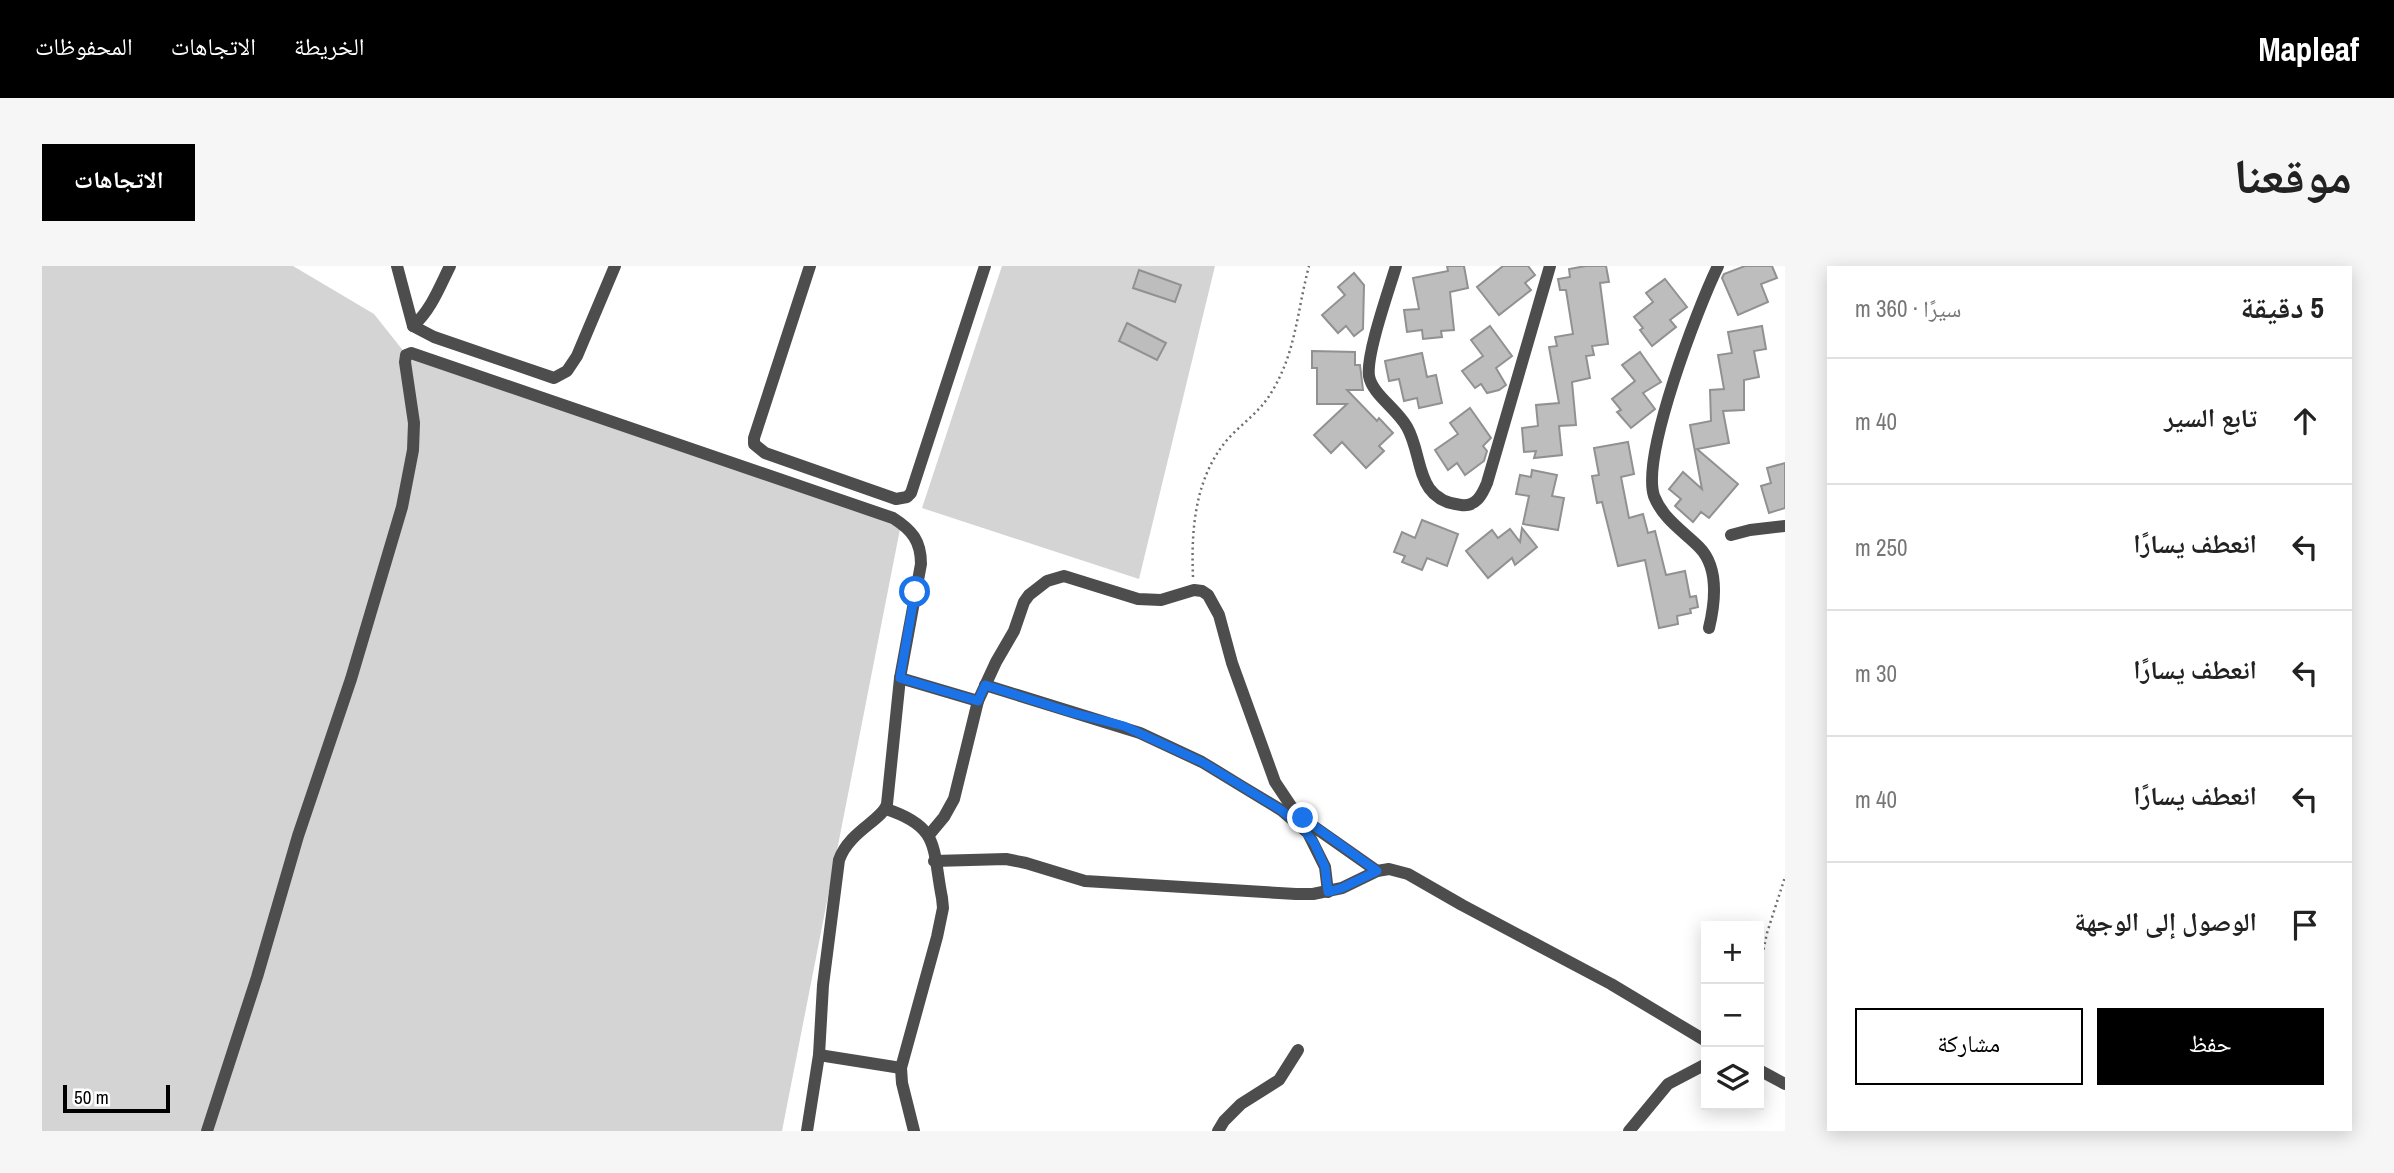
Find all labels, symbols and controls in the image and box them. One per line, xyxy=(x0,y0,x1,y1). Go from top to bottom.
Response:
text: Mapleaf xyxy=(2258,27,2359,71)
text: المحفوظات xyxy=(35,30,133,62)
text: الاتجاهات xyxy=(171,30,256,62)
text: الخريطة xyxy=(294,30,365,62)
text: موقعنا xyxy=(2234,142,2352,208)
button: الاتجاهات xyxy=(42,144,195,221)
text: 5 دقيقة xyxy=(2240,287,2324,327)
text: سيرًا · 360 m xyxy=(1855,293,1961,324)
text: تابع السير xyxy=(2164,400,2257,435)
icon: ahead xyxy=(2286,402,2324,440)
text: 40 m xyxy=(1855,406,1897,437)
text: انعطف يسارًا xyxy=(2133,526,2257,561)
icon: left xyxy=(2286,528,2324,566)
text: 250 m xyxy=(1855,532,1907,563)
route start xyxy=(899,576,930,607)
text: انعطف يسارًا xyxy=(2133,652,2257,687)
icon: left xyxy=(2286,654,2324,692)
text: 30 m xyxy=(1855,658,1897,689)
text: انعطف يسارًا xyxy=(2133,778,2257,813)
icon: left xyxy=(2286,780,2324,818)
text: 40 m xyxy=(1855,784,1897,815)
route end xyxy=(1287,802,1318,833)
text: الوصول إلى الوجهة xyxy=(2074,904,2257,939)
icon: arrive xyxy=(2286,906,2324,944)
map controls xyxy=(1701,921,1764,1110)
button: + xyxy=(1701,921,1764,984)
button: − xyxy=(1701,984,1764,1047)
button: مشاركة xyxy=(1855,1008,2083,1085)
button: حفظ xyxy=(2097,1008,2324,1085)
button: layers xyxy=(1701,1047,1764,1110)
scale bar xyxy=(63,1082,170,1114)
text: 50 m xyxy=(74,1084,109,1110)

